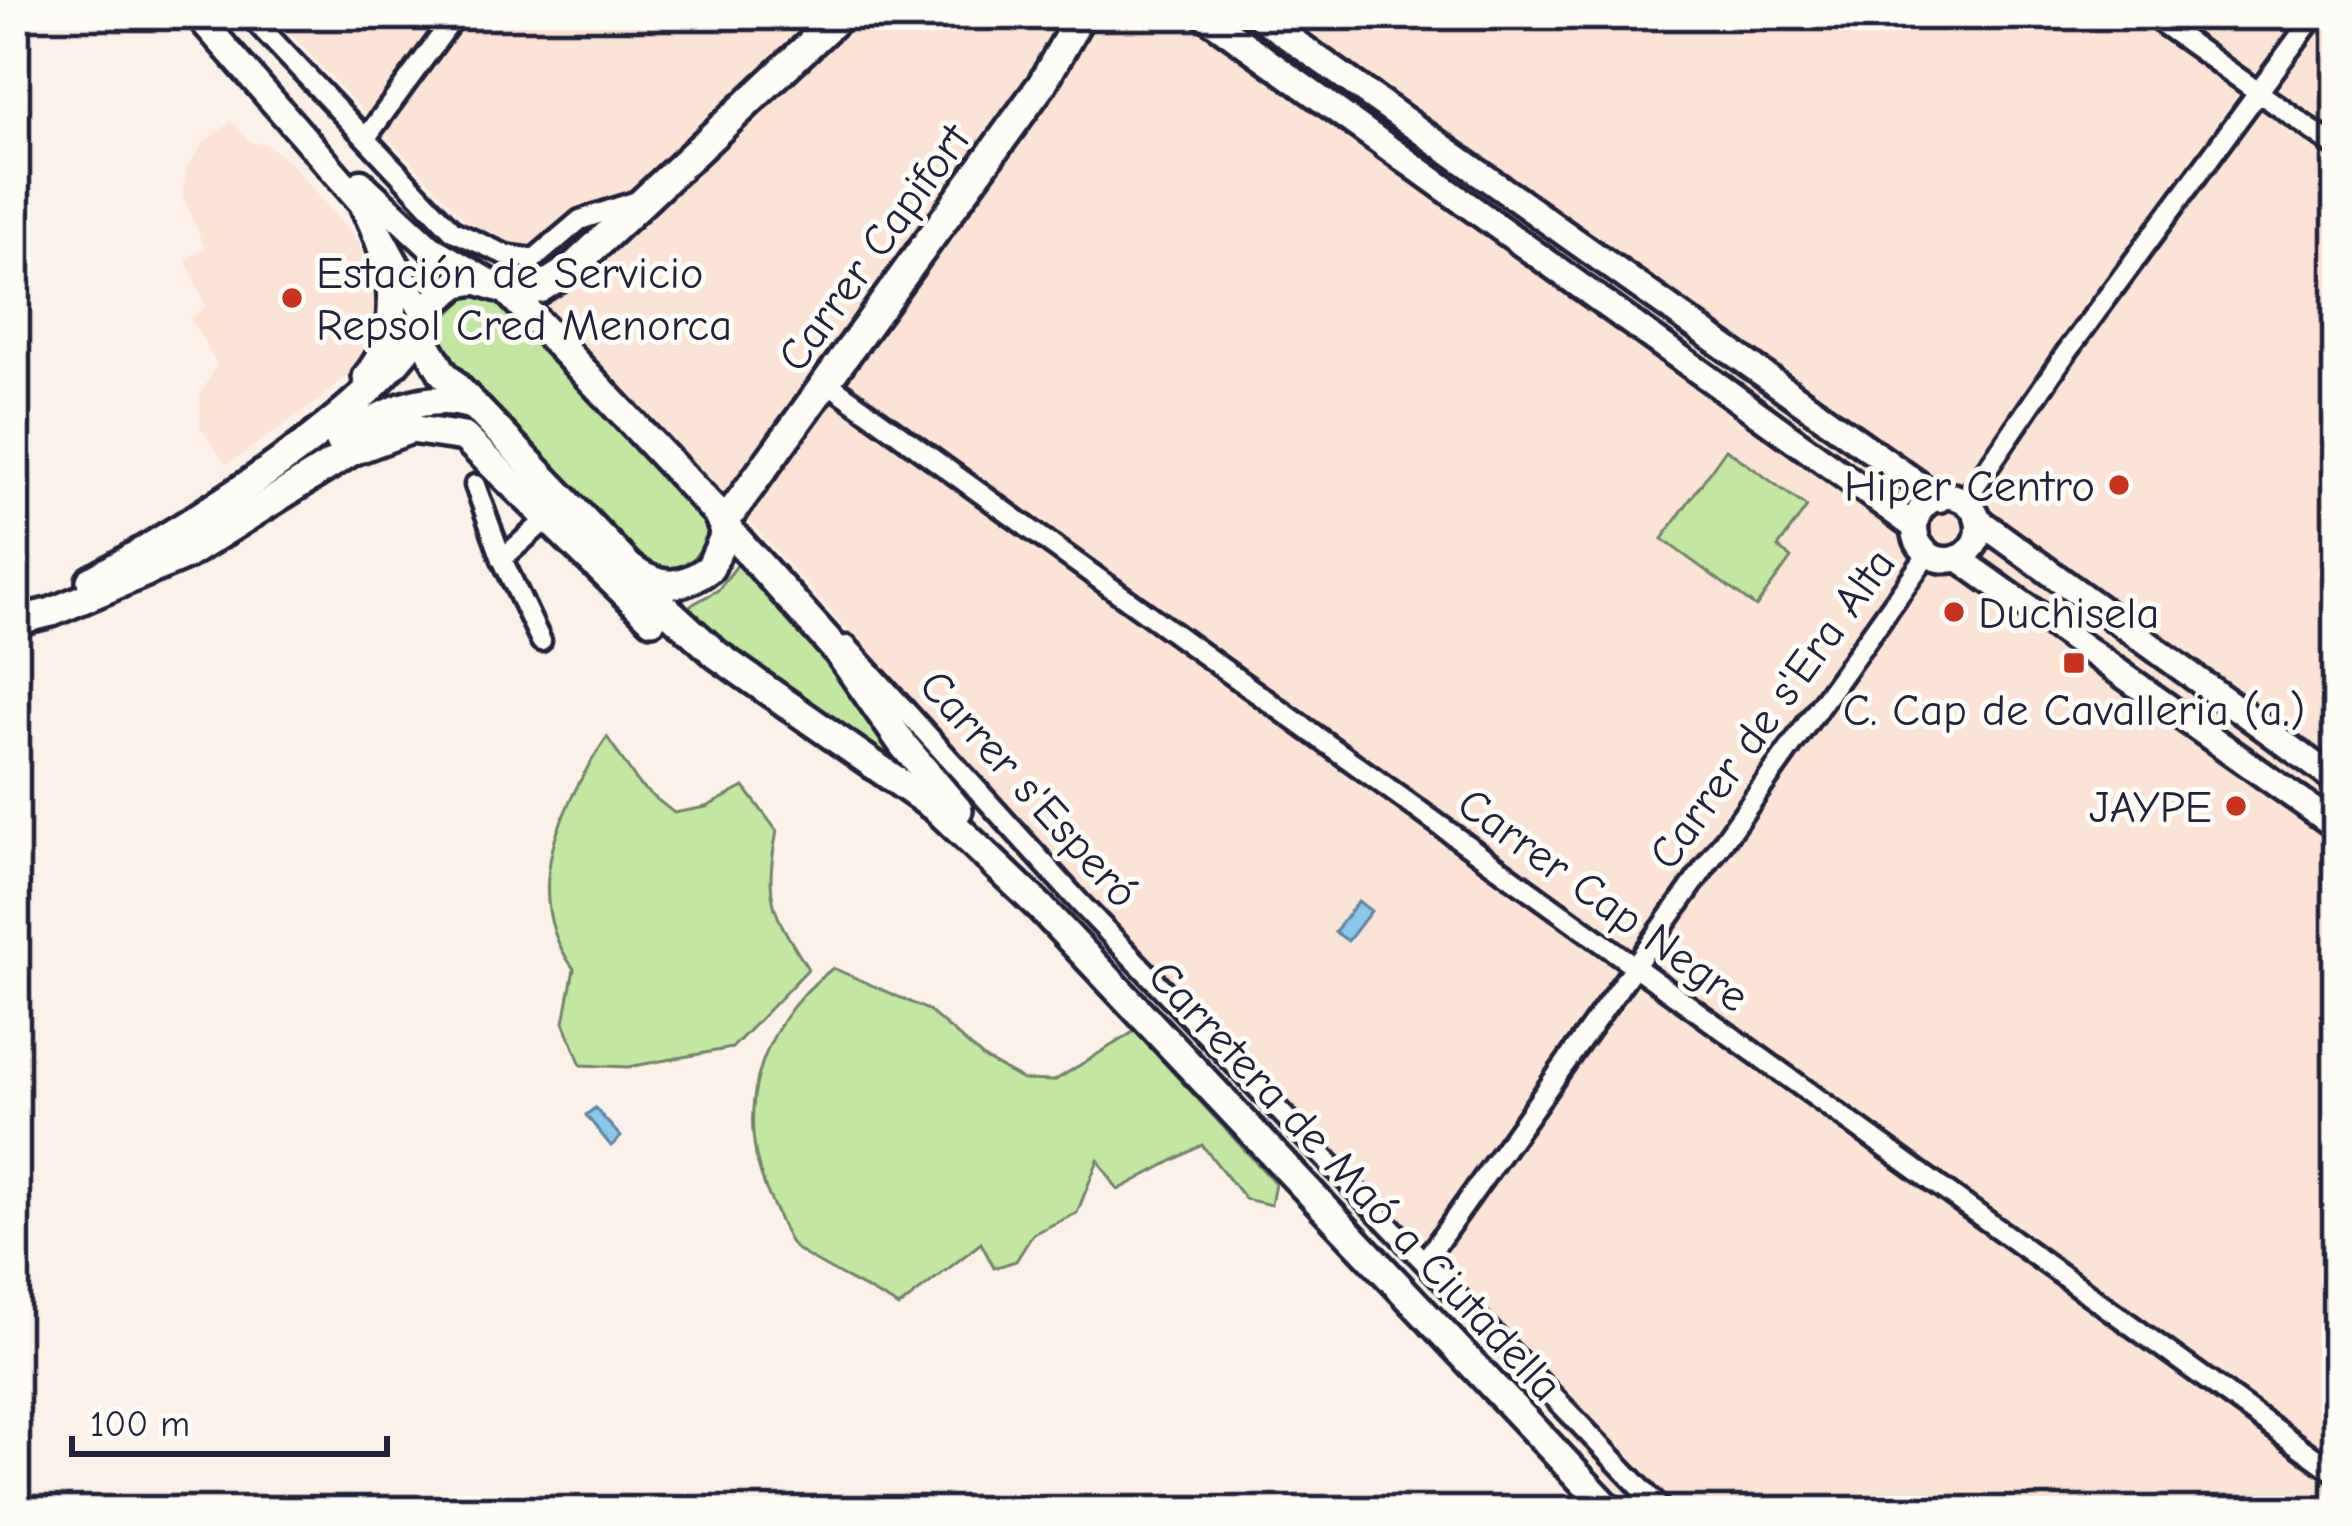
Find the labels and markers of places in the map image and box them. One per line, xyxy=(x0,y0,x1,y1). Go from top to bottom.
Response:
place label: Estación de Servicio Repsol Cred Menorca xyxy=(316,247,732,351)
marker: Estación de Servicio Repsol Cred Menorca xyxy=(279,285,305,311)
place label: Hiper Centro xyxy=(1844,460,2095,512)
marker: Hiper Centro xyxy=(2106,472,2132,498)
place label: Duchisela xyxy=(1978,587,2160,639)
marker: Duchisela xyxy=(1941,599,1967,625)
marker: C. Cap de Cavalleria (a.) xyxy=(2061,650,2087,676)
place label: C. Cap de Cavalleria (a.) xyxy=(1843,684,2305,736)
place label: JAYPE xyxy=(2089,781,2212,833)
marker: JAYPE xyxy=(2223,793,2249,819)

